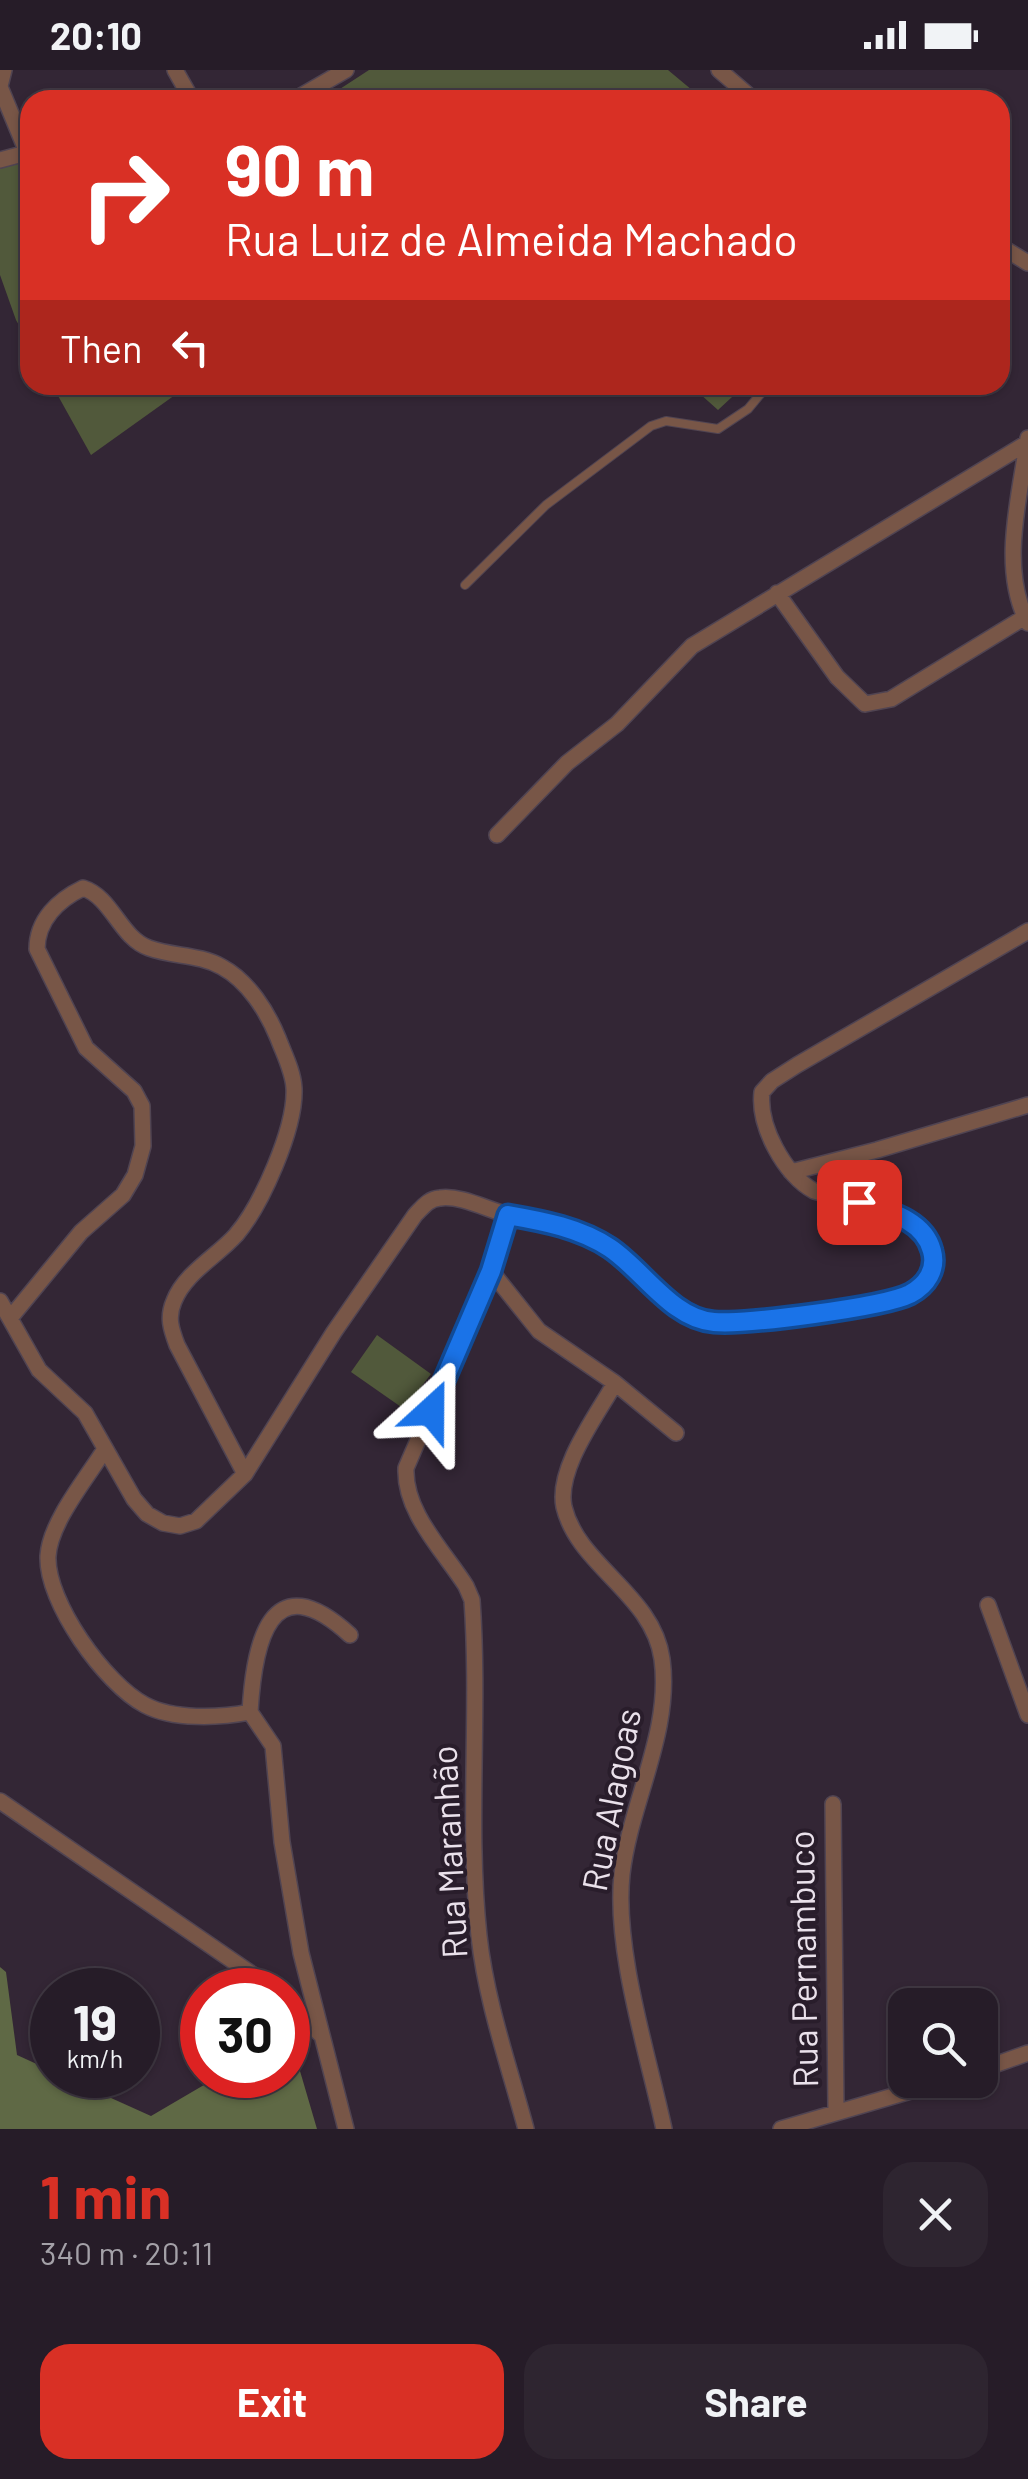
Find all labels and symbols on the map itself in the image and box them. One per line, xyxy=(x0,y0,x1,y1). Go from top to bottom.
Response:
pin xyxy=(817,1160,902,1245)
position arrow xyxy=(379,1359,483,1463)
street label: Rua Alagoas xyxy=(572,1705,648,1894)
street label: Rua Maranhão xyxy=(421,1745,475,1960)
street label: Rua Pernambuco xyxy=(779,1830,825,2088)
speed limit sign: 30 xyxy=(180,1968,310,2098)

